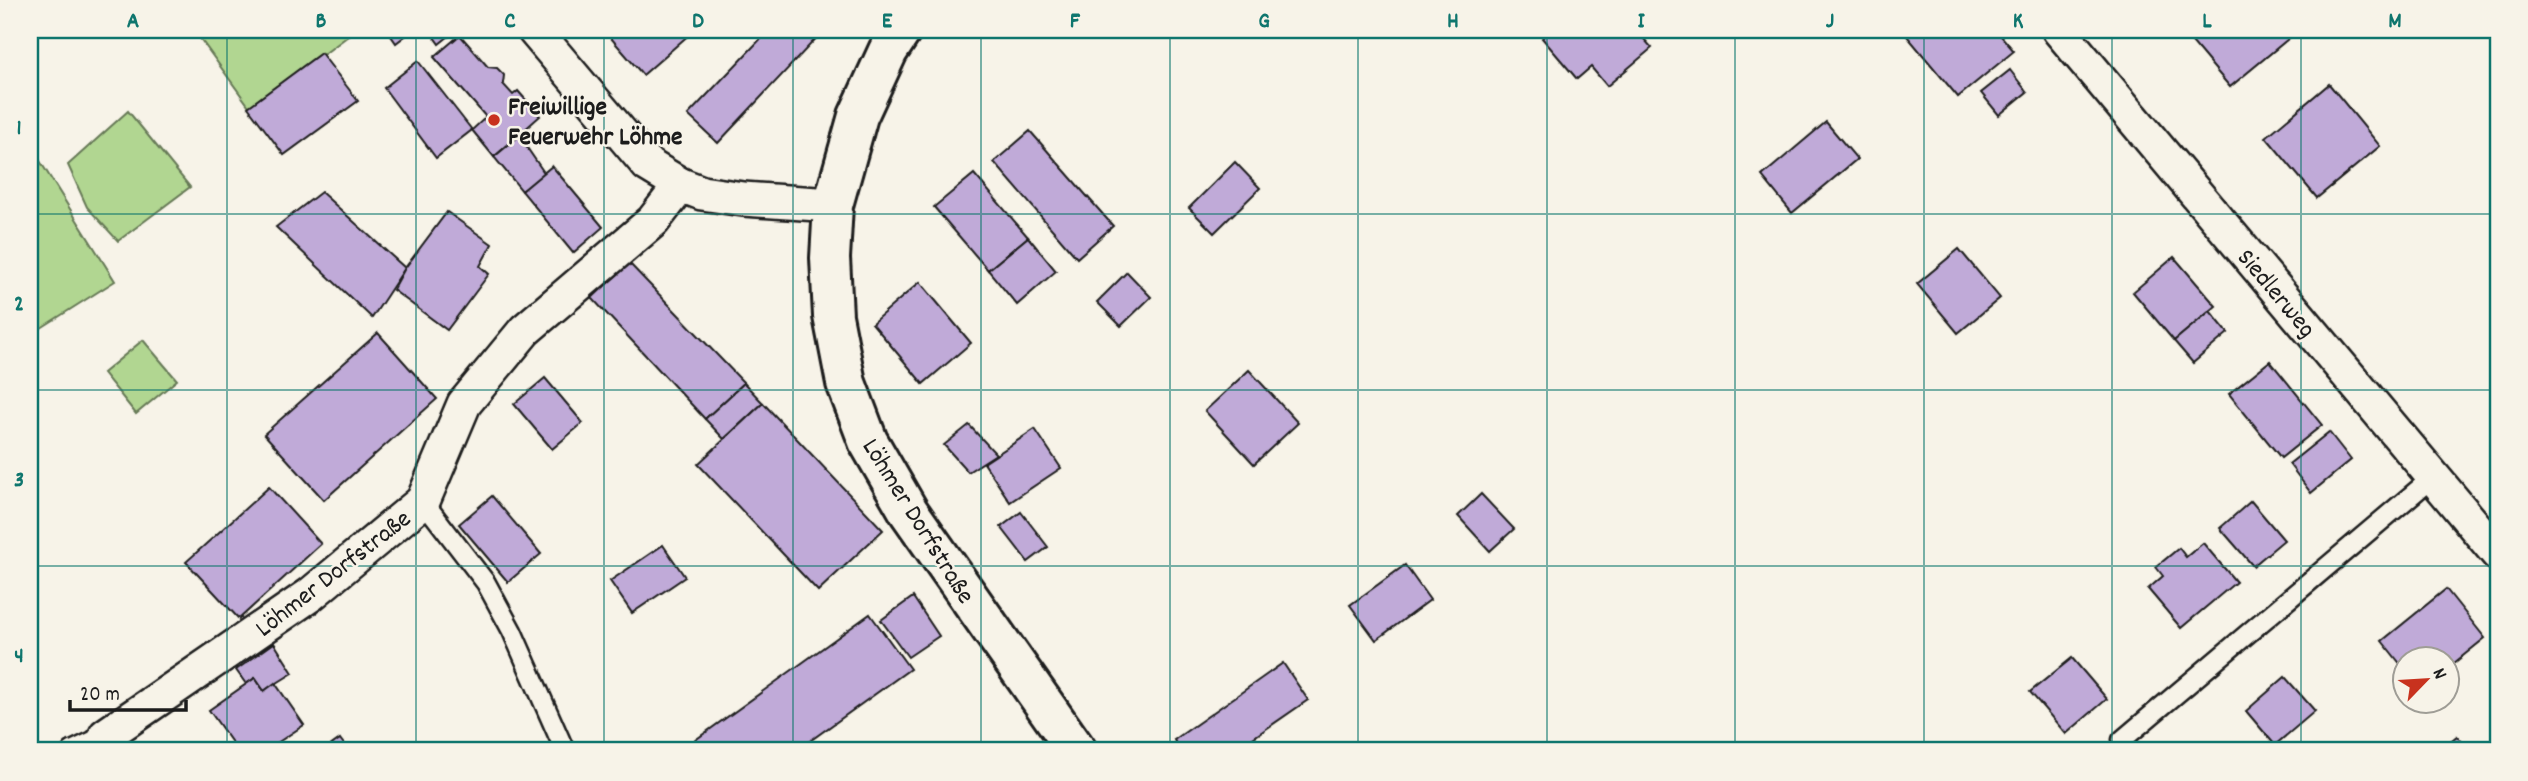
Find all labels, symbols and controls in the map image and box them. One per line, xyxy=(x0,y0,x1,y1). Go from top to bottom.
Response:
text: A xyxy=(127,6,139,39)
text: B xyxy=(316,6,327,39)
text: C xyxy=(504,6,516,39)
text: D xyxy=(692,6,704,39)
text: E xyxy=(882,6,893,39)
text: F xyxy=(1070,6,1081,39)
text: G xyxy=(1258,6,1270,39)
text: H xyxy=(1447,6,1459,39)
text: I xyxy=(1637,6,1645,39)
text: J xyxy=(1826,6,1834,39)
text: K xyxy=(2013,6,2024,39)
text: L xyxy=(2202,6,2212,39)
text: M xyxy=(2388,6,2402,39)
place label: Freiwillige Feuerwehr Löhme xyxy=(508,90,682,157)
marker: Freiwillige Feuerwehr Löhme xyxy=(486,112,502,128)
text: 1 xyxy=(16,113,22,146)
street label: Siedlerweg xyxy=(2227,241,2324,347)
text: 2 xyxy=(14,289,24,322)
street label: Löhmer Dorfstraße xyxy=(851,432,983,612)
text: 3 xyxy=(14,465,24,498)
street label: Löhmer Dorfstraße xyxy=(248,502,420,648)
text: 4 xyxy=(14,641,24,674)
north arrow xyxy=(2392,644,2462,714)
text: N xyxy=(2424,664,2452,684)
scale bar xyxy=(70,669,186,713)
text: 20 m xyxy=(80,681,120,711)

